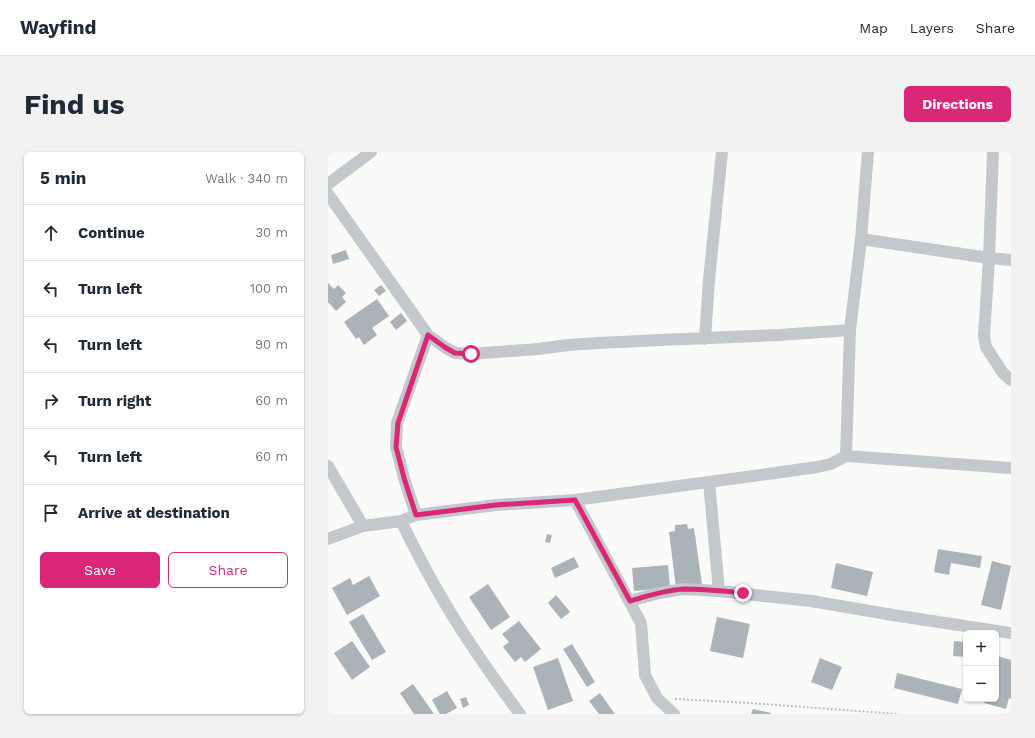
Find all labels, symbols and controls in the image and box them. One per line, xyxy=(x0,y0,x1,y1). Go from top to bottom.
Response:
text: Wayfind xyxy=(20,16,96,39)
text: Map xyxy=(859,20,888,36)
text: Layers xyxy=(910,20,954,36)
text: Share xyxy=(976,20,1015,36)
button: Directions xyxy=(904,86,1011,122)
text: Find us xyxy=(24,88,124,121)
text: 5 min xyxy=(40,168,86,188)
text: Walk · 340 m xyxy=(205,171,288,186)
icon: ahead xyxy=(40,222,62,244)
text: Continue xyxy=(78,224,145,242)
text: 30 m xyxy=(256,225,288,240)
icon: left xyxy=(40,278,62,300)
text: Turn left xyxy=(78,280,142,298)
text: 100 m xyxy=(250,281,288,296)
icon: left xyxy=(40,334,62,356)
text: Turn left xyxy=(78,336,142,354)
text: 90 m xyxy=(255,337,288,352)
route start xyxy=(462,345,480,363)
icon: right xyxy=(40,390,62,412)
text: Turn right xyxy=(78,392,151,410)
text: 60 m xyxy=(255,393,288,408)
icon: left xyxy=(40,446,62,468)
text: Turn left xyxy=(78,448,142,466)
text: 60 m xyxy=(255,449,288,464)
icon: arrive xyxy=(40,502,62,524)
text: Arrive at destination xyxy=(78,504,230,522)
button: Save xyxy=(40,552,160,588)
button: Share xyxy=(168,552,288,588)
route end xyxy=(734,584,752,602)
map controls xyxy=(963,630,999,702)
button: + xyxy=(963,630,999,666)
button: − xyxy=(963,666,999,702)

